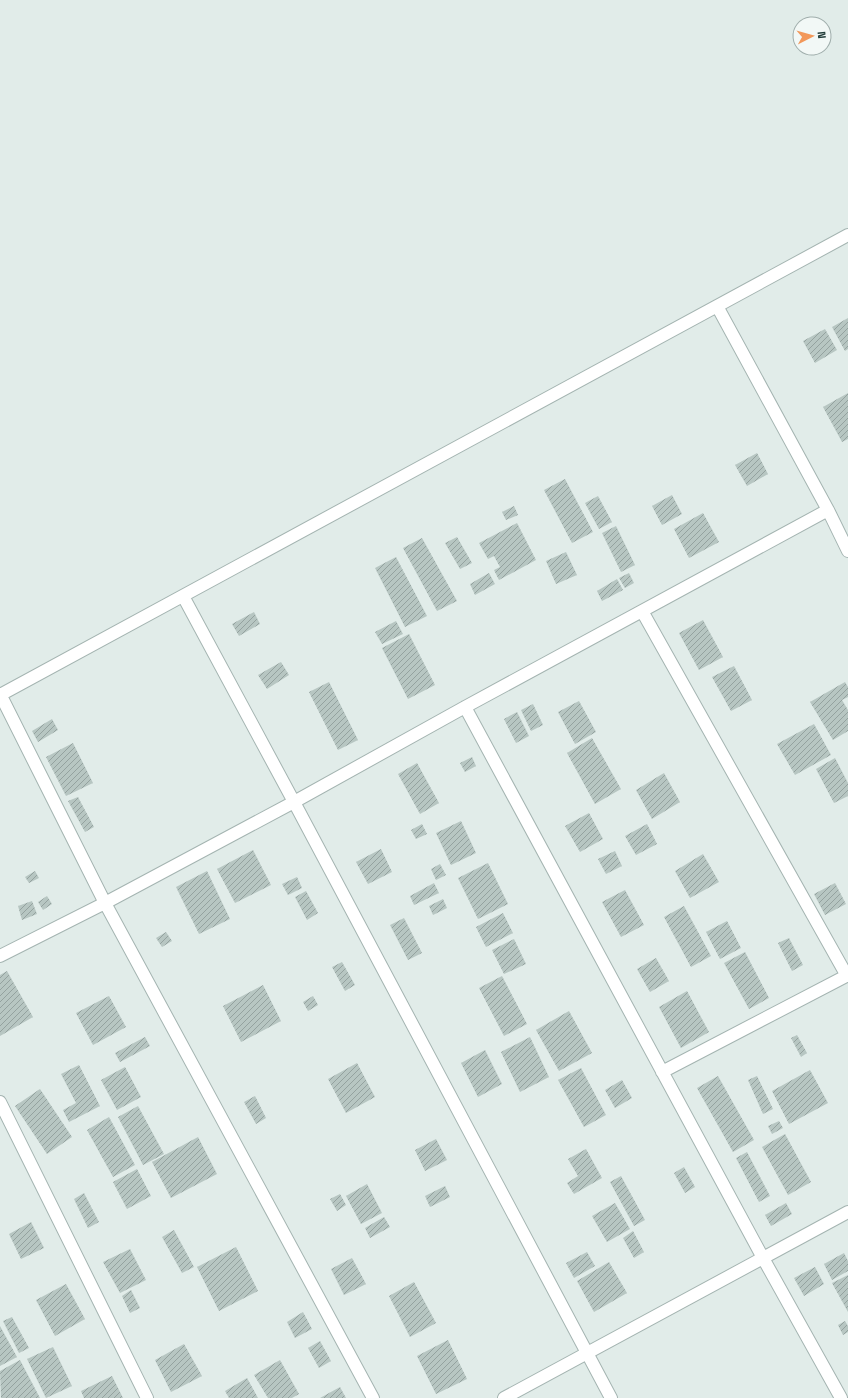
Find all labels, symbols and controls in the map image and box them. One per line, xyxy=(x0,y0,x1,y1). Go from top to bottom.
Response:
north arrow xyxy=(792,16,832,56)
text: N xyxy=(815,31,829,39)

